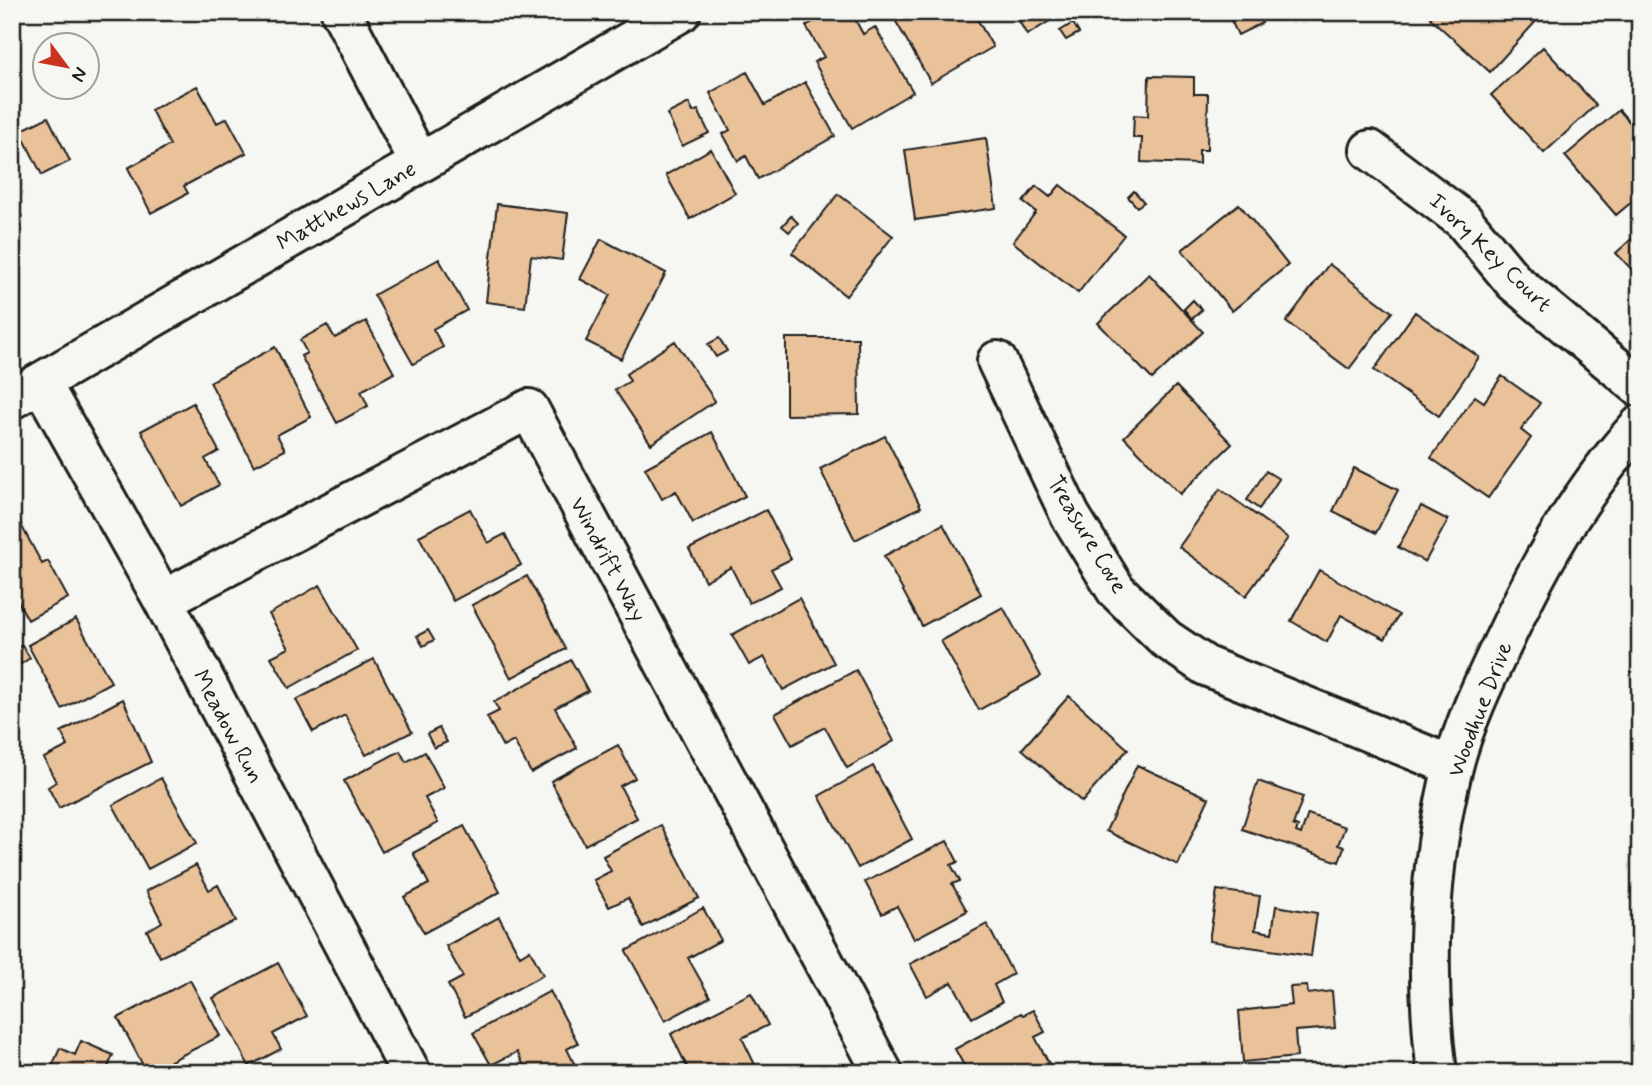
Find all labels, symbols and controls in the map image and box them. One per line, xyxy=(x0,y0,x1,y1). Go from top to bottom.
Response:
north arrow xyxy=(32,32,102,102)
text: N xyxy=(65,62,93,86)
street label: Matthews Lane xyxy=(272,155,422,259)
street label: Ivory Key Court xyxy=(1422,187,1557,320)
street label: Treasure Cove xyxy=(1039,470,1133,600)
street label: Windrift Way xyxy=(562,492,653,627)
street label: Woodhue Drive xyxy=(1441,638,1521,782)
street label: Meadow Run xyxy=(185,665,270,789)

